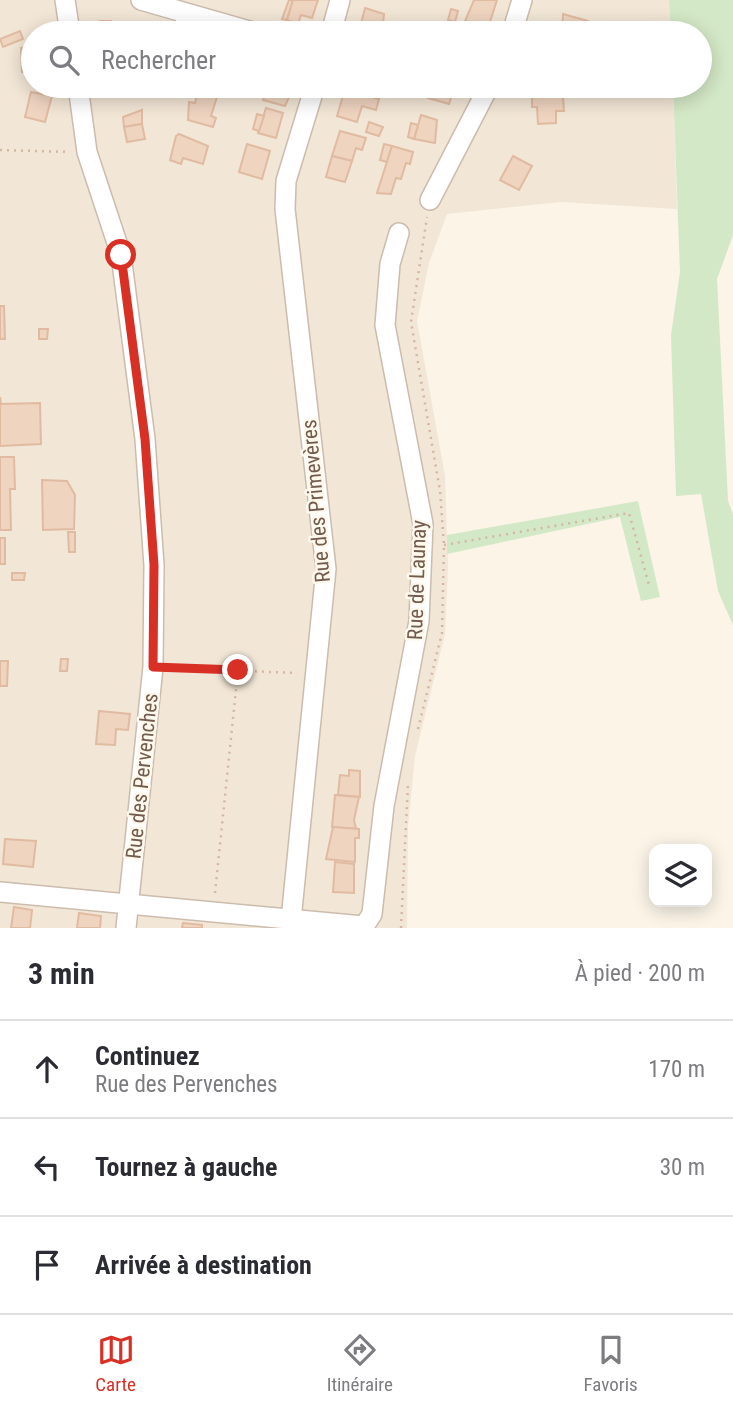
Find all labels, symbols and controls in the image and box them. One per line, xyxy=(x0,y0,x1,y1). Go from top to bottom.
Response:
search box xyxy=(21,21,712,98)
icon: search xyxy=(45,41,83,79)
text: Rechercher xyxy=(101,45,216,75)
route start xyxy=(105,239,136,270)
street label: Rue des Primevères xyxy=(297,419,335,583)
street label: Rue de Launay xyxy=(403,519,431,640)
route end xyxy=(222,654,253,685)
street label: Rue des Pervenches xyxy=(121,692,163,860)
map controls xyxy=(649,844,712,907)
button: layers xyxy=(649,844,712,907)
text: 3 min xyxy=(28,956,95,991)
text: À pied · 200 m xyxy=(575,960,705,987)
text: Continuez xyxy=(95,1041,200,1071)
icon: ahead xyxy=(28,1050,66,1088)
text: 170 m xyxy=(648,1056,705,1083)
text: Rue des Pervenches xyxy=(95,1071,278,1098)
icon: left xyxy=(28,1148,66,1186)
text: Tournez à gauche xyxy=(95,1152,277,1182)
text: 30 m xyxy=(660,1154,705,1181)
icon: arrive xyxy=(28,1246,66,1284)
text: Arrivée à destination xyxy=(95,1250,312,1280)
tab: Carte xyxy=(95,1331,136,1396)
tab: Itinéraire xyxy=(327,1331,393,1396)
tab: Favoris xyxy=(584,1331,638,1396)

